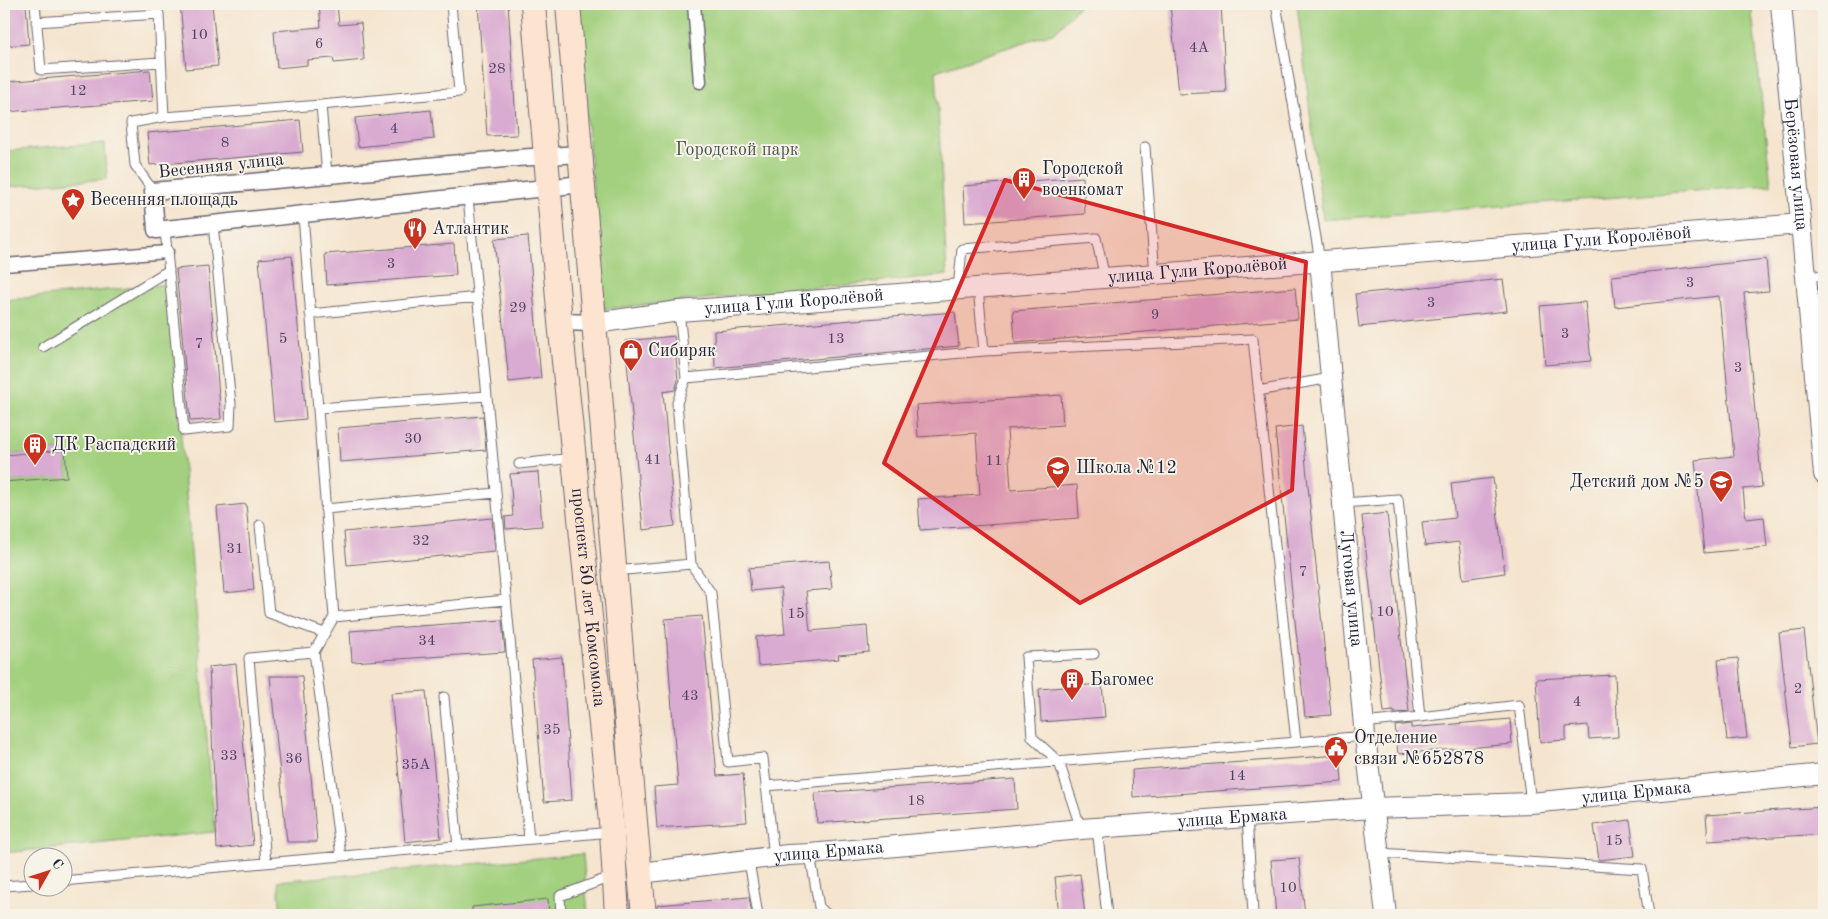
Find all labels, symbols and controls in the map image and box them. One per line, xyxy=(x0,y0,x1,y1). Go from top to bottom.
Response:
house number: 10 xyxy=(190,28,208,43)
house number: 6 xyxy=(315,37,323,52)
house number: 4А xyxy=(1189,41,1210,56)
house number: 28 xyxy=(488,62,506,77)
house number: 12 xyxy=(69,84,87,99)
street label: Берёзовая улица xyxy=(1781,97,1811,232)
house number: 4 xyxy=(390,122,398,137)
house number: 8 xyxy=(221,136,229,151)
park label: Городской парк xyxy=(675,141,799,159)
street label: Весенняя улица xyxy=(157,150,285,182)
place label: Городской военкомат xyxy=(1042,160,1123,199)
building icon: Городской военкомат xyxy=(1011,166,1037,200)
place icon: Весенняя площадь xyxy=(60,187,86,221)
place label: Весенняя площадь xyxy=(90,191,238,209)
restaurant icon: Атлантик xyxy=(402,216,428,250)
place label: Атлантик xyxy=(432,220,509,238)
street label: улица Гули Королёвой xyxy=(1511,224,1692,255)
street label: улица Гули Королёвой xyxy=(1107,255,1288,287)
house number: 3 xyxy=(387,257,395,272)
house number: 3 xyxy=(1686,276,1694,291)
street label: улица Гули Королёвой xyxy=(703,286,884,318)
house number: 3 xyxy=(1427,296,1435,311)
house number: 29 xyxy=(509,301,527,316)
house number: 9 xyxy=(1151,308,1159,323)
house number: 3 xyxy=(1561,327,1569,342)
house number: 5 xyxy=(279,332,287,347)
house number: 13 xyxy=(827,332,845,347)
house number: 7 xyxy=(195,337,203,352)
shop icon: Сибиряк xyxy=(618,338,644,372)
place label: Сибиряк xyxy=(648,342,716,360)
house number: 3 xyxy=(1734,361,1742,376)
building icon: ДК Распадский xyxy=(22,432,48,466)
house number: 30 xyxy=(404,432,422,447)
place label: ДК Распадский xyxy=(52,436,176,454)
house number: 41 xyxy=(644,453,662,468)
house number: 11 xyxy=(985,454,1003,469)
school or university icon: Школа №12 xyxy=(1045,455,1071,489)
place label: Школа №12 xyxy=(1076,459,1177,477)
school or university icon: Детский дом №5 xyxy=(1708,469,1734,503)
place label: Детский дом №5 xyxy=(1570,473,1704,491)
street label: проспект 50 лет Комсомола xyxy=(568,487,608,708)
street label: Луговая улица xyxy=(1337,529,1366,648)
house number: 32 xyxy=(412,534,430,549)
house number: 31 xyxy=(226,542,244,557)
house number: 7 xyxy=(1299,565,1307,580)
house number: 10 xyxy=(1376,605,1394,620)
house number: 15 xyxy=(787,607,805,622)
house number: 34 xyxy=(418,634,436,649)
building icon: Багомес xyxy=(1059,667,1085,701)
place label: Багомес xyxy=(1090,671,1154,689)
house number: 2 xyxy=(1794,682,1802,697)
house number: 43 xyxy=(681,689,699,704)
house number: 4 xyxy=(1573,695,1581,710)
house number: 35 xyxy=(543,723,561,738)
place label: Отделение связи №652878 xyxy=(1354,729,1484,768)
public building icon: Отделение связи №652878 xyxy=(1323,735,1349,769)
house number: 33 xyxy=(220,749,238,764)
house number: 36 xyxy=(285,752,303,767)
house number: 35А xyxy=(402,758,431,773)
house number: 14 xyxy=(1228,769,1246,784)
street label: улица Ермака xyxy=(1581,778,1692,807)
house number: 18 xyxy=(907,794,925,809)
street label: улица Ермака xyxy=(1177,805,1288,831)
house number: 15 xyxy=(1605,834,1623,849)
street label: улица Ермака xyxy=(773,838,885,866)
north arrow xyxy=(22,846,72,896)
text: С xyxy=(49,856,66,872)
house number: 10 xyxy=(1279,881,1297,896)

